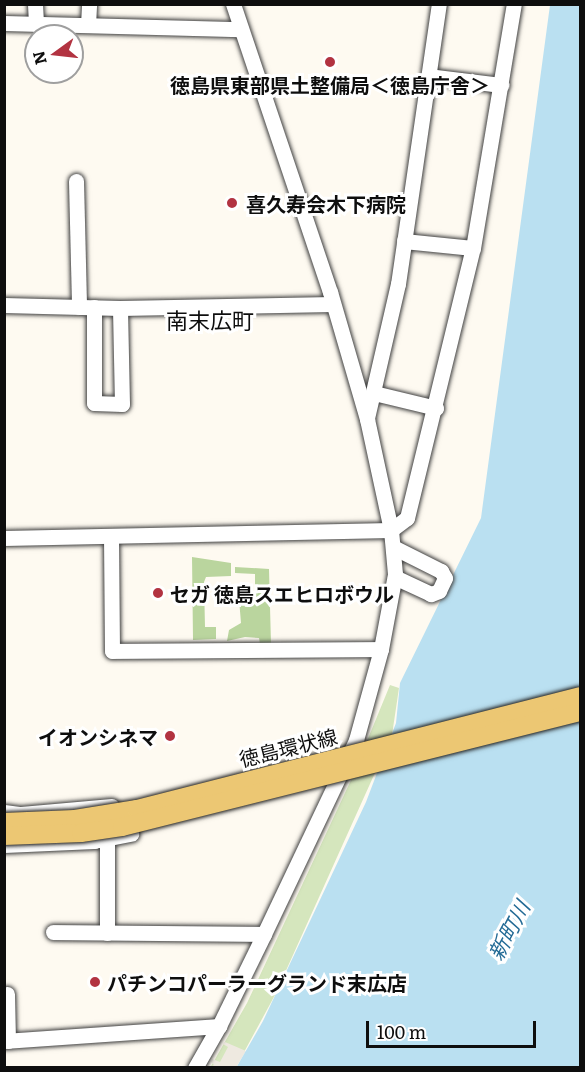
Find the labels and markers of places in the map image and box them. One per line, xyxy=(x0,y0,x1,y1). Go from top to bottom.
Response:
marker: 徳島県東部県土整備局＜徳島庁舎＞ xyxy=(323,55,337,69)
place label: 徳島県東部県土整備局＜徳島庁舎＞ xyxy=(170,72,490,96)
place label: 喜久寿会木下病院 xyxy=(246,191,406,215)
marker: 喜久寿会木下病院 xyxy=(223,194,241,212)
place label: セガ 徳島スエヒロボウル xyxy=(170,581,394,605)
marker: セガ 徳島スエヒロボウル xyxy=(151,586,165,600)
place label: イオンシネマ xyxy=(38,724,158,748)
marker: イオンシネマ xyxy=(163,729,177,743)
place label: パチンコパーラーグランド末広店 xyxy=(107,970,407,994)
marker: パチンコパーラーグランド末広店 xyxy=(88,975,102,989)

